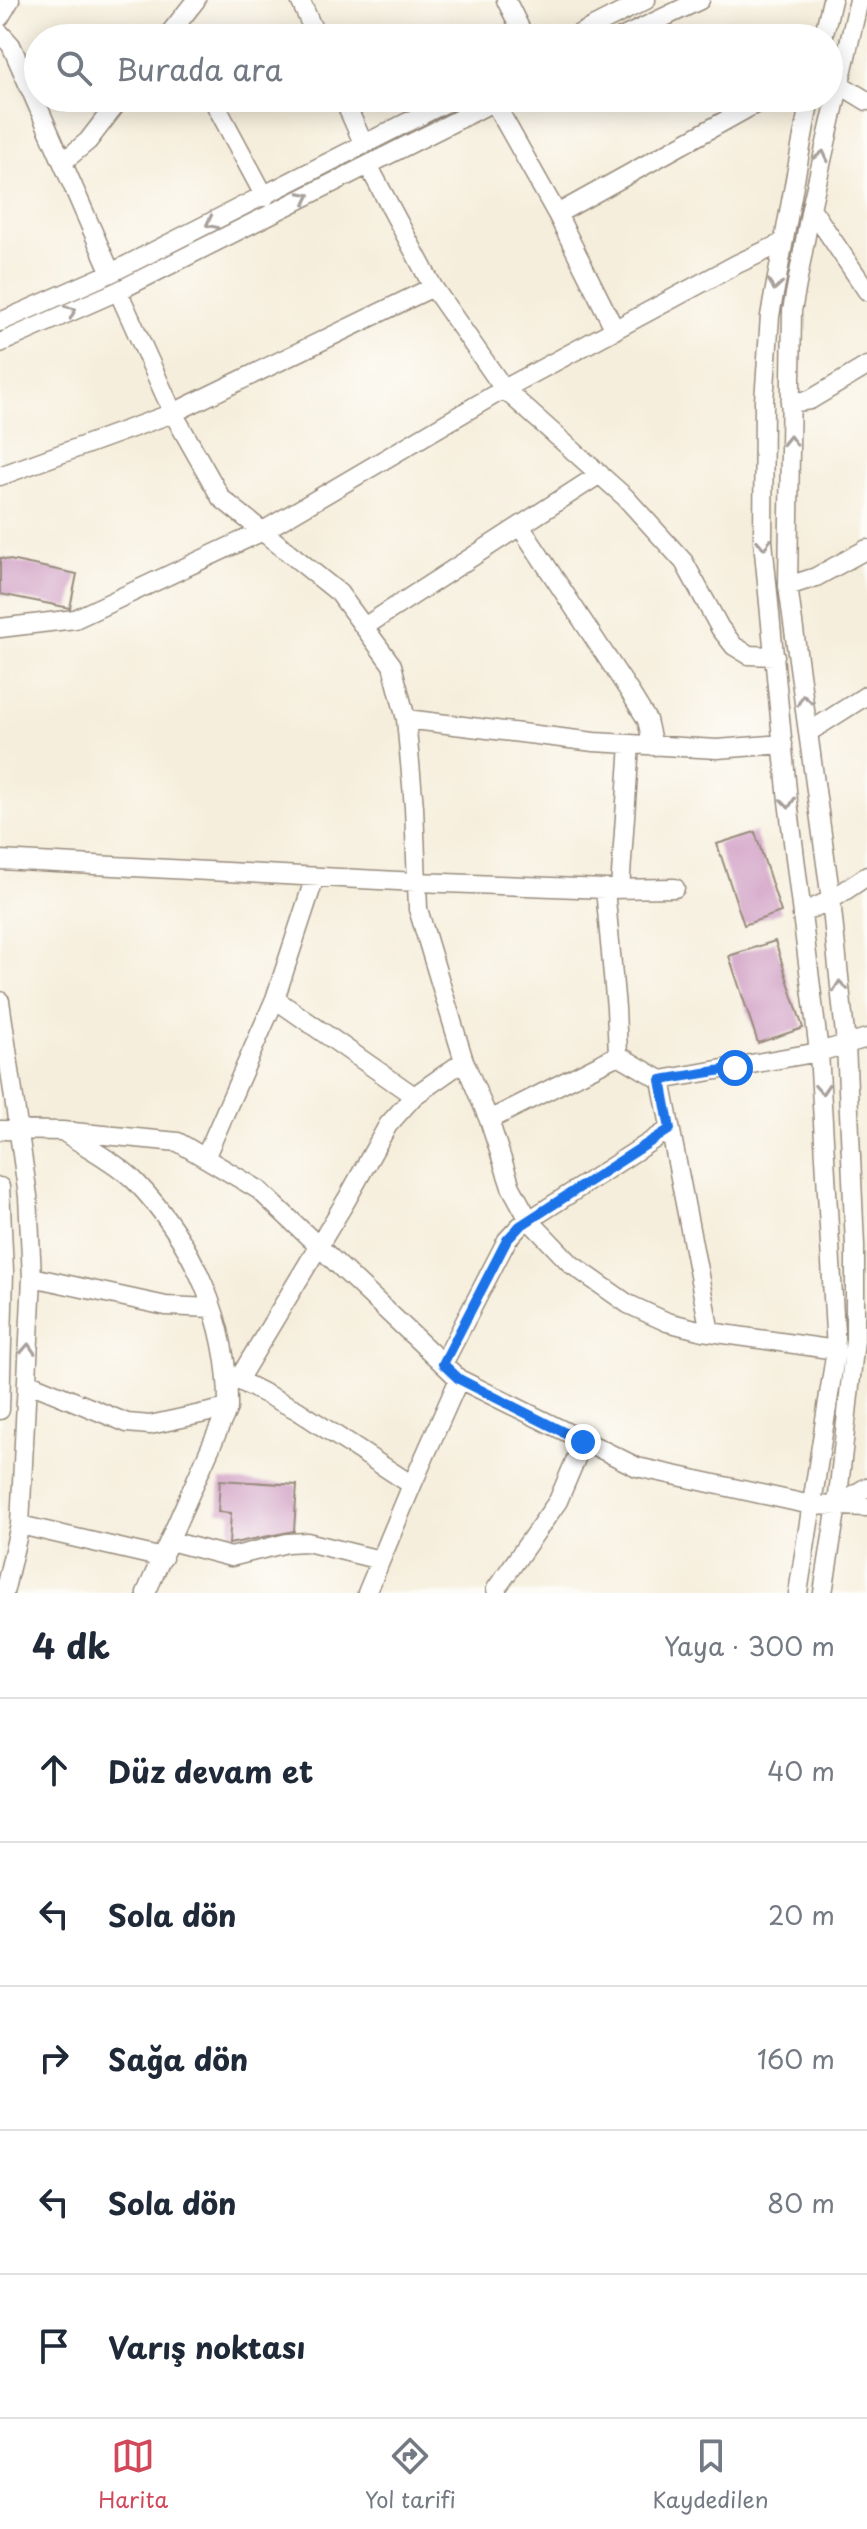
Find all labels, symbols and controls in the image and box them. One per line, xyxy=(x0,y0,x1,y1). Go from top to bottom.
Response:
search box xyxy=(24,24,843,112)
icon: search xyxy=(52,46,96,90)
text: Burada ara xyxy=(116,46,282,91)
one-way arrow xyxy=(813,150,830,163)
one-way arrow xyxy=(296,191,311,207)
one-way arrow xyxy=(205,213,220,229)
one-way arrow xyxy=(767,278,784,292)
one-way arrow xyxy=(63,305,78,321)
one-way arrow xyxy=(781,434,799,447)
one-way arrow xyxy=(755,538,772,551)
one-way arrow xyxy=(796,693,813,707)
one-way arrow xyxy=(780,797,797,810)
one-way arrow xyxy=(831,979,848,992)
route start xyxy=(717,1050,753,1086)
one-way arrow xyxy=(813,1083,830,1096)
one-way arrow xyxy=(20,1342,37,1355)
route end xyxy=(565,1424,601,1460)
text: 4 dk xyxy=(32,1619,110,1671)
text: Yaya · 300 m xyxy=(664,1626,835,1665)
icon: ahead xyxy=(32,1748,76,1792)
text: Düz devam et xyxy=(108,1748,313,1793)
text: 40 m xyxy=(767,1751,835,1790)
icon: left xyxy=(32,1892,76,1936)
text: Sola dön xyxy=(108,1892,237,1937)
text: 20 m xyxy=(768,1895,835,1934)
icon: right xyxy=(32,2036,76,2080)
text: Sağa dön xyxy=(108,2036,248,2081)
text: 160 m xyxy=(757,2039,835,2078)
icon: left xyxy=(32,2180,76,2224)
text: Sola dön xyxy=(108,2180,237,2225)
text: 80 m xyxy=(767,2183,835,2222)
icon: arrive xyxy=(32,2324,76,2368)
text: Varış noktası xyxy=(108,2324,305,2369)
tab: Harita xyxy=(98,2434,168,2515)
tab: Yol tarifi xyxy=(365,2434,456,2515)
tab: Kaydedilen xyxy=(653,2434,769,2515)

